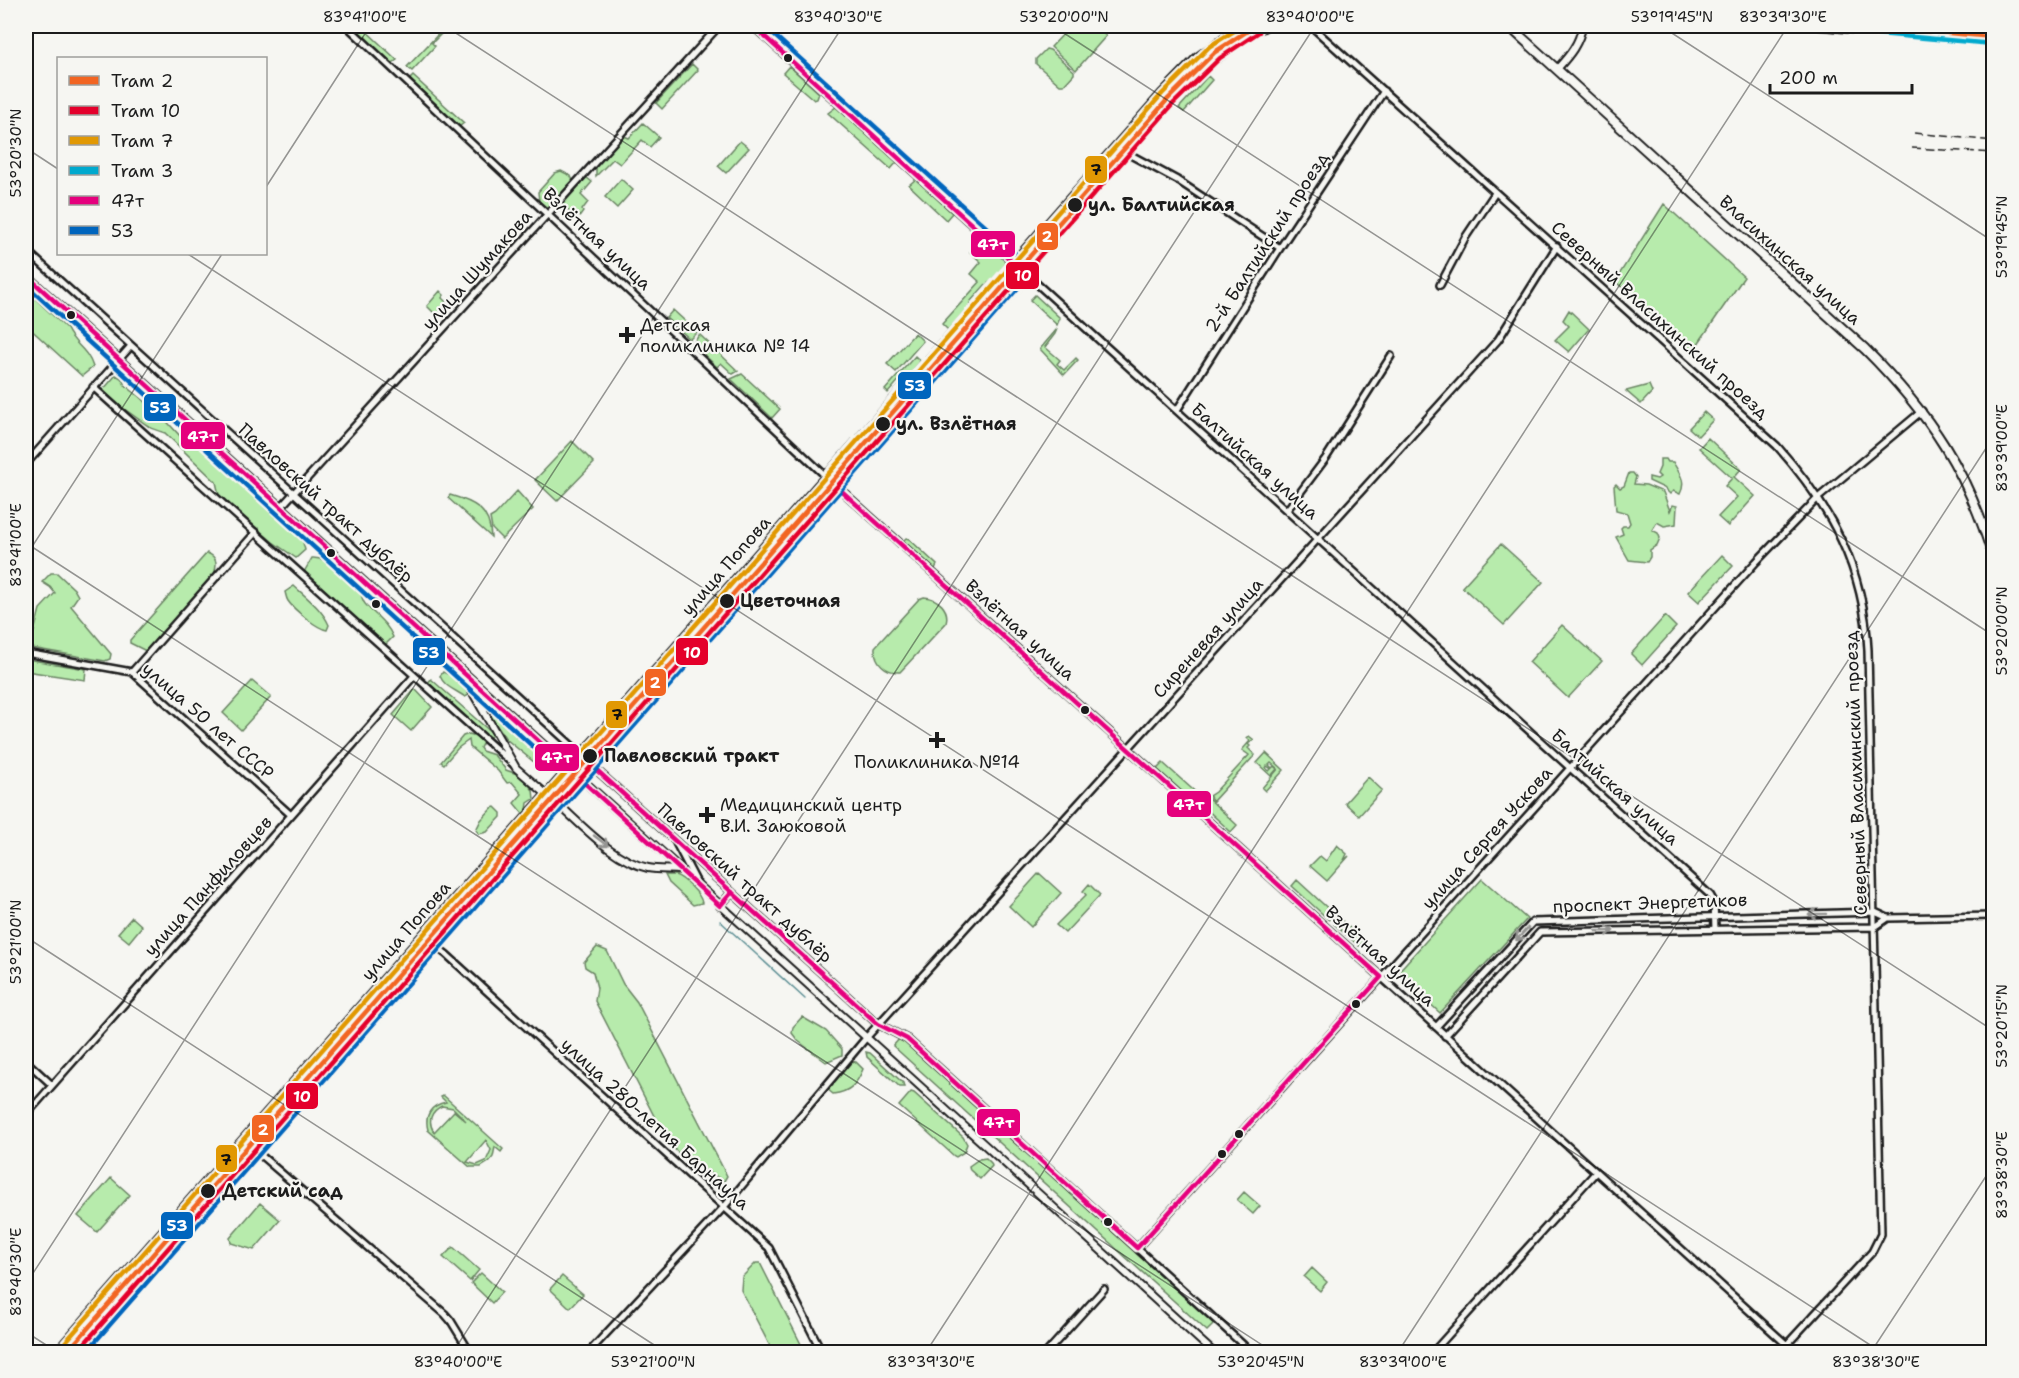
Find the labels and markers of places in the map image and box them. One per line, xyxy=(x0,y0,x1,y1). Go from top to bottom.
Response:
unlabelled marker xyxy=(782,52,794,64)
place label: ул. Балтийская xyxy=(1088,193,1235,217)
marker: ул. Балтийская xyxy=(1066,196,1084,214)
unlabelled marker xyxy=(65,309,77,321)
place label: Детская поликлиника № 14 xyxy=(640,313,810,358)
marker: Детская поликлиника № 14 xyxy=(618,326,636,344)
place label: ул. Взлётная xyxy=(896,412,1017,436)
marker: ул. Взлётная xyxy=(874,415,892,433)
unlabelled marker xyxy=(325,547,337,559)
place label: Цветочная xyxy=(740,589,841,613)
marker: Цветочная xyxy=(718,592,736,610)
unlabelled marker xyxy=(370,598,382,610)
unlabelled marker xyxy=(1079,704,1091,716)
marker: Поликлиника №14 xyxy=(928,731,946,749)
place label: Павловский тракт xyxy=(604,744,780,768)
marker: Павловский тракт xyxy=(581,747,599,765)
place label: Поликлиника №14 xyxy=(854,750,1020,774)
place label: Медицинский центр В.И. Заюковой xyxy=(720,793,902,838)
marker: Медицинский центр В.И. Заюковой xyxy=(698,806,716,824)
unlabelled marker xyxy=(1350,998,1362,1010)
unlabelled marker xyxy=(1233,1128,1245,1140)
unlabelled marker xyxy=(1216,1148,1228,1160)
place label: Детский сад xyxy=(222,1179,343,1203)
marker: Детский сад xyxy=(199,1182,217,1200)
unlabelled marker xyxy=(1102,1216,1114,1228)

